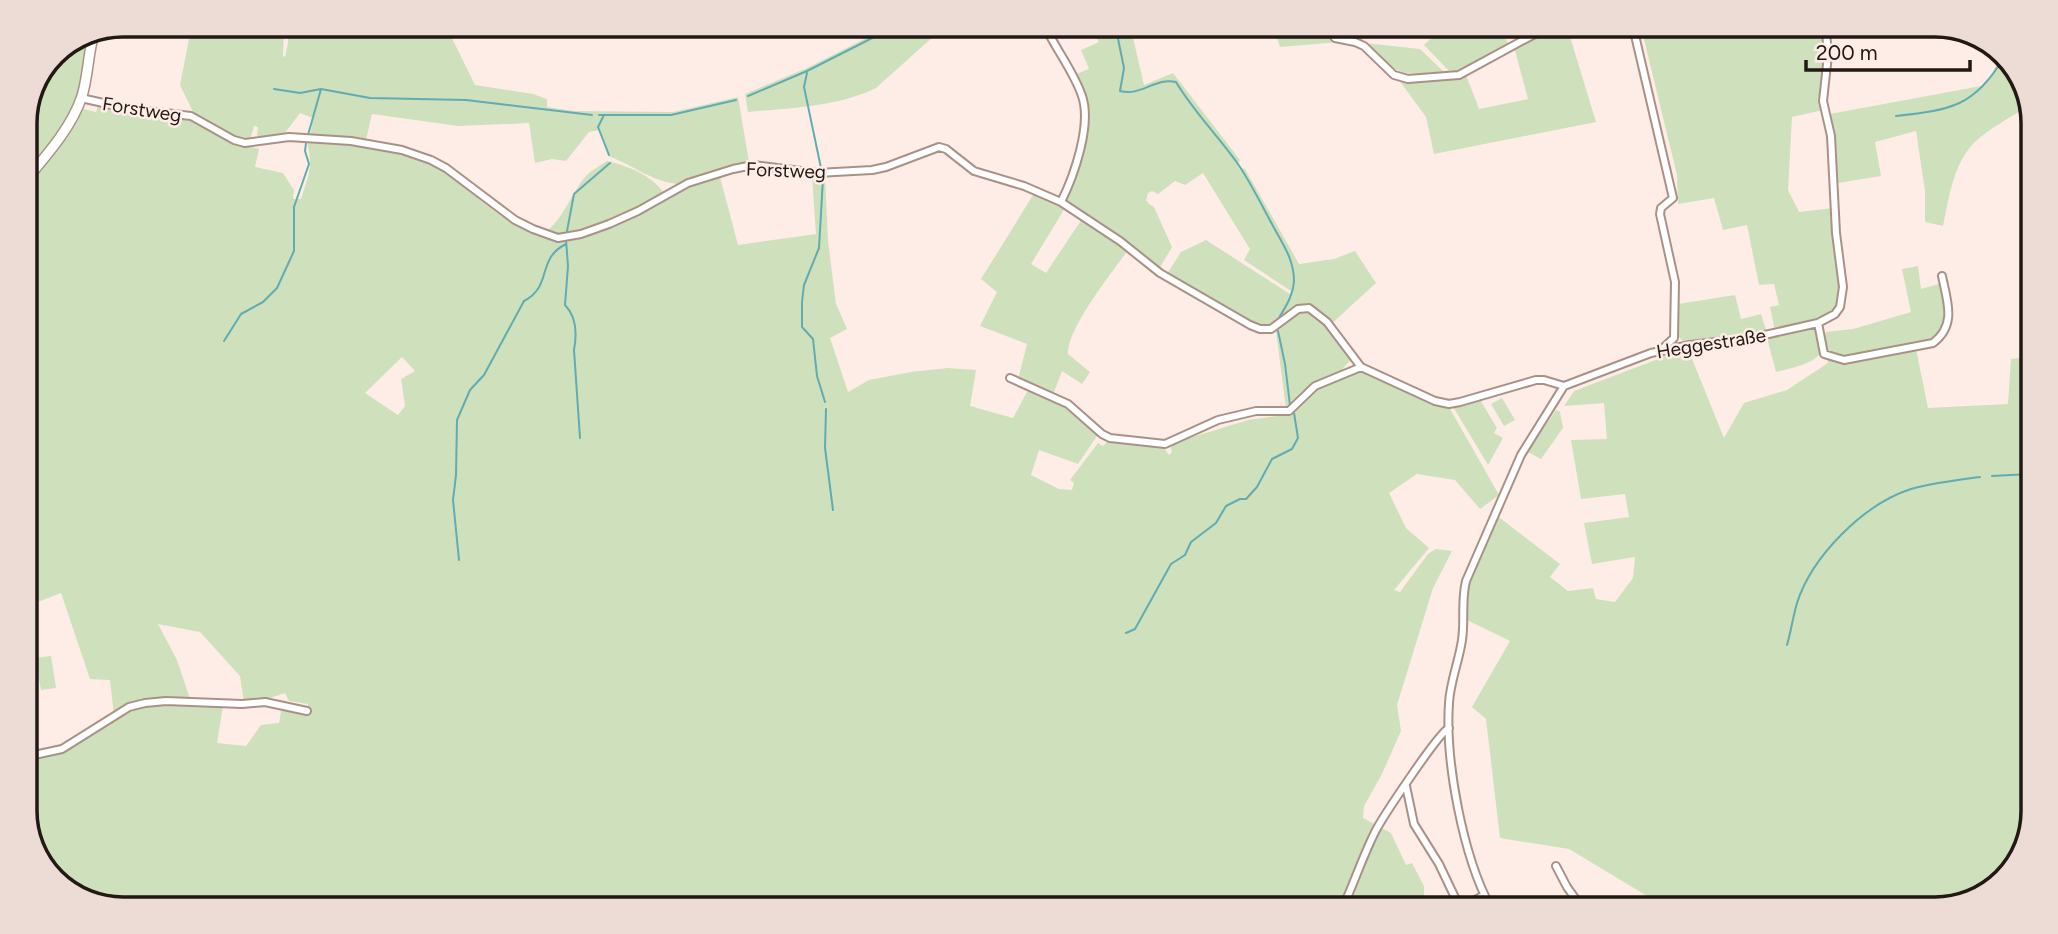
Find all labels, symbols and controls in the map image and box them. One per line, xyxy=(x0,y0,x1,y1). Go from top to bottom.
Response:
scale bar xyxy=(1806,28,1970,72)
text: 200 m xyxy=(1816,40,1878,65)
street label: Forstweg xyxy=(101,92,183,127)
street label: Forstweg xyxy=(746,158,826,183)
street label: Heggestraße xyxy=(1655,323,1767,364)

